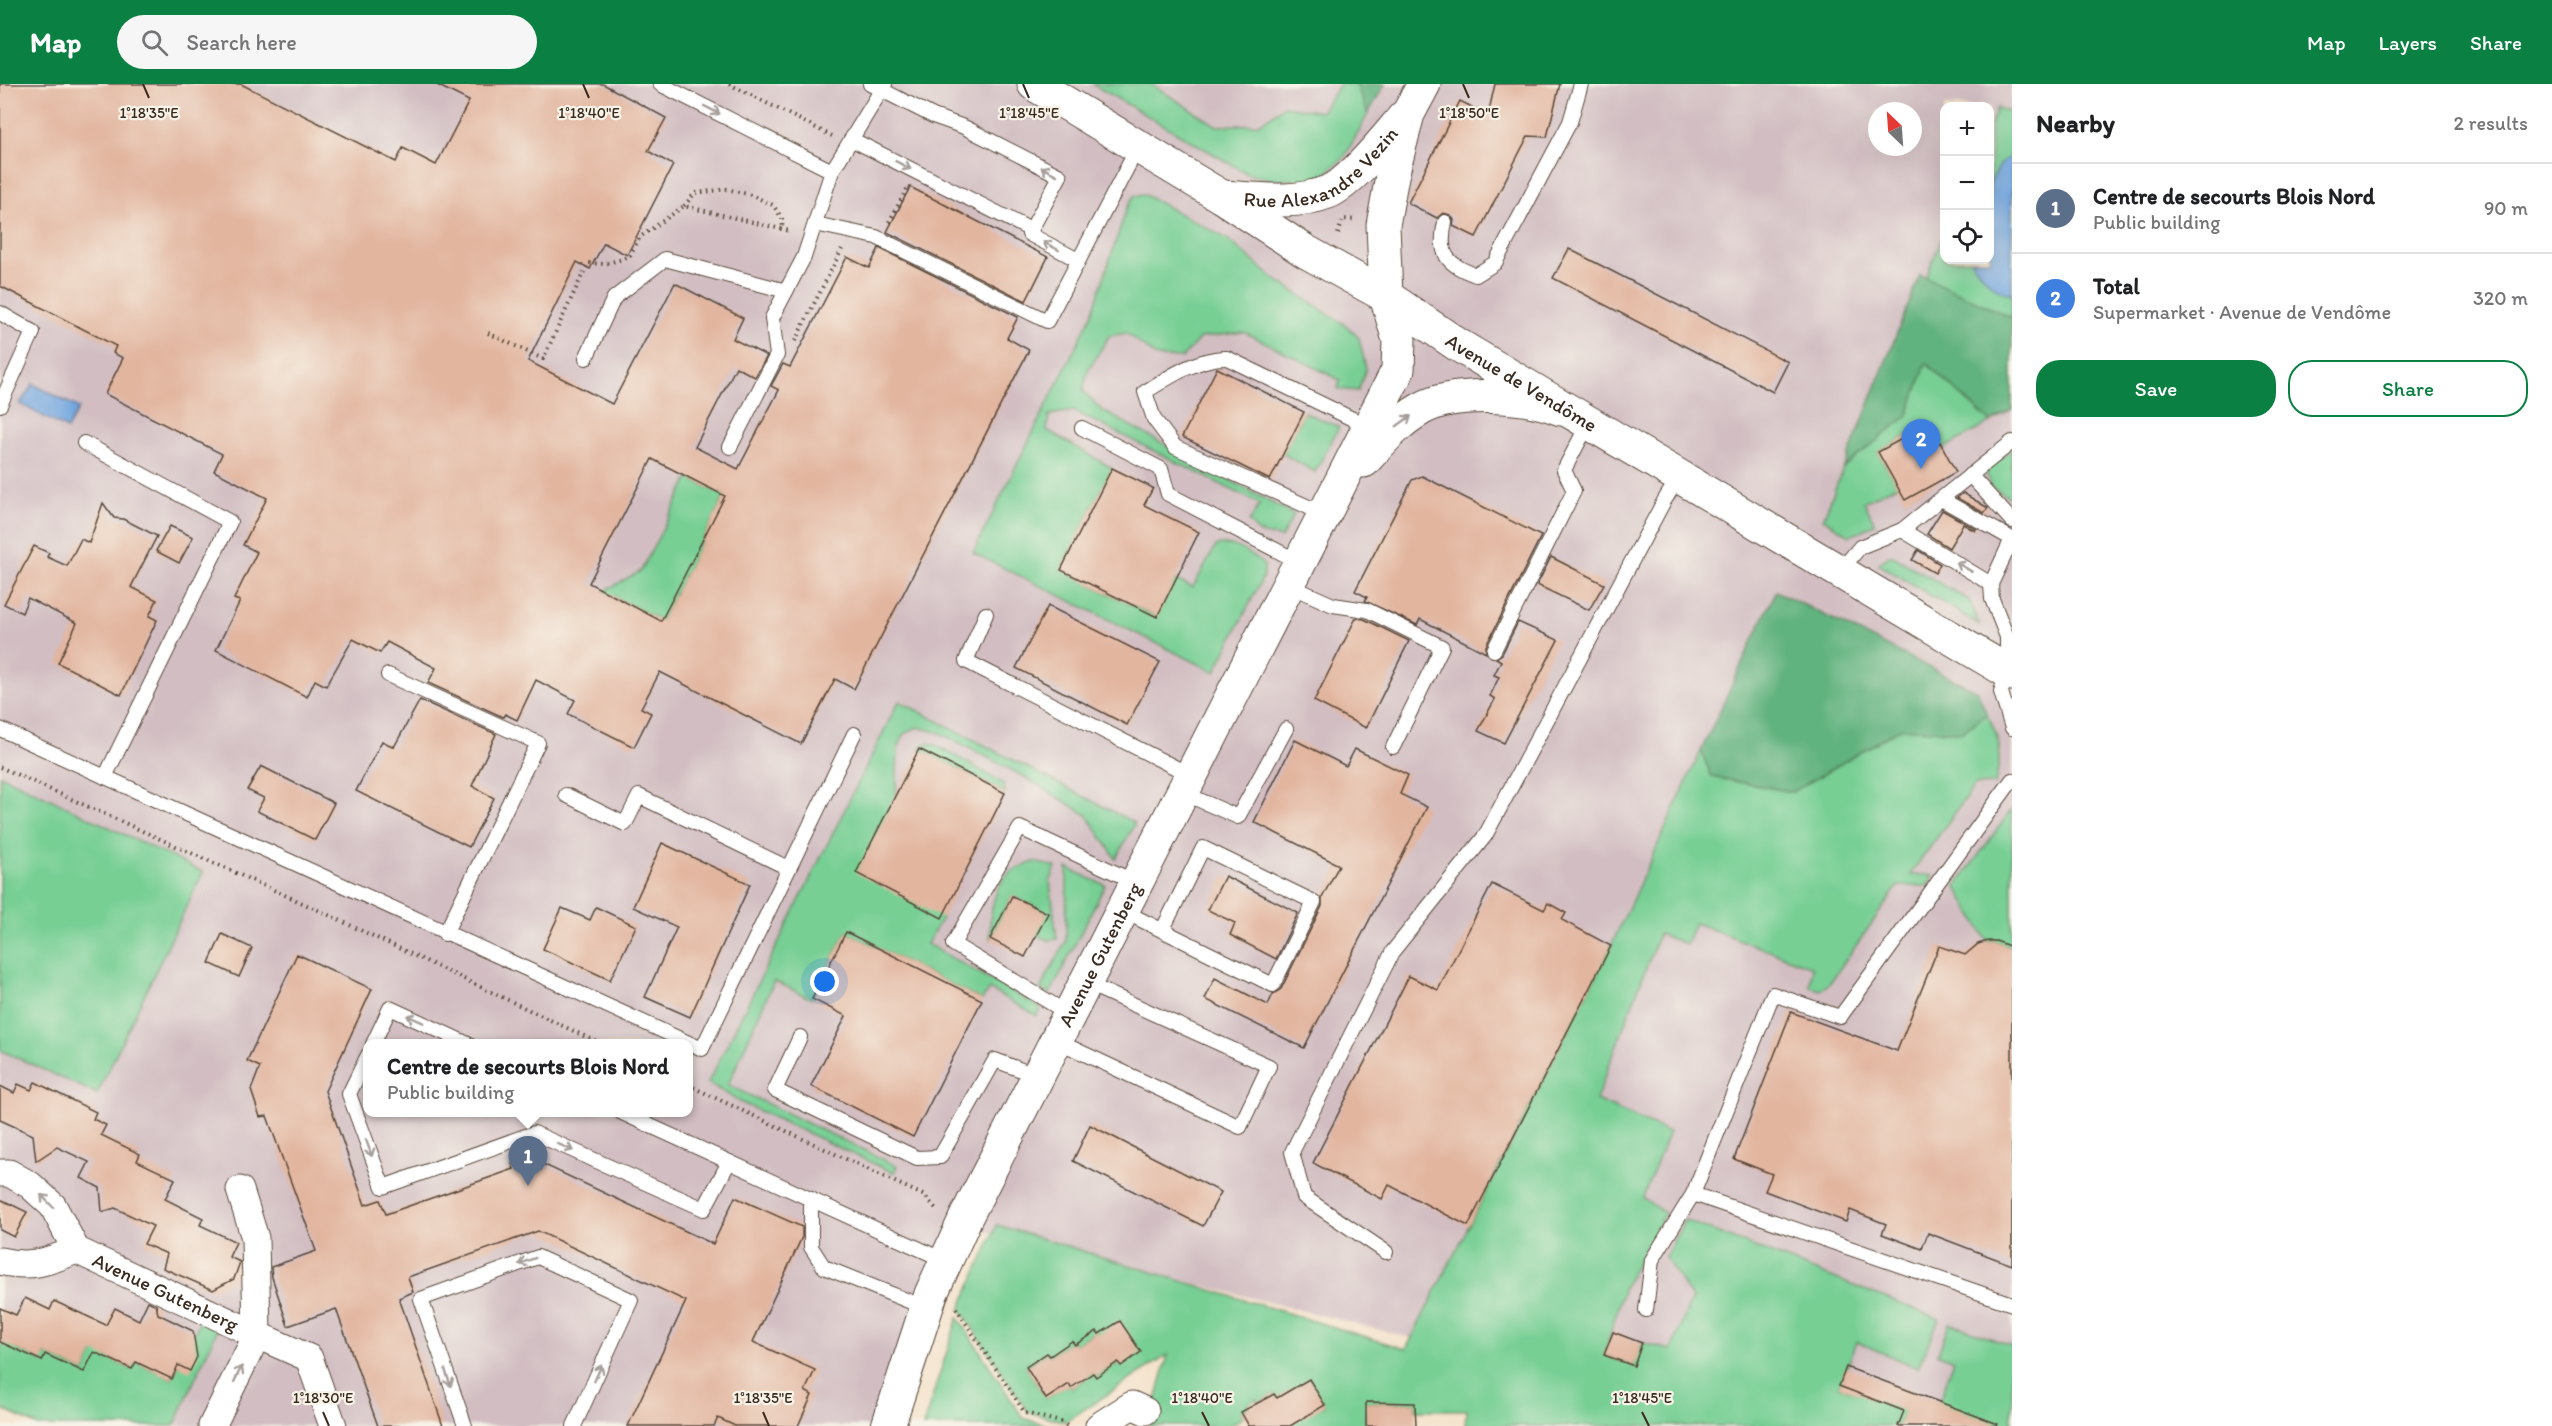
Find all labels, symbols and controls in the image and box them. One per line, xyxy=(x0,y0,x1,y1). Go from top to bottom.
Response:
search box xyxy=(117,15,537,69)
text: Map xyxy=(30,25,81,59)
icon: search xyxy=(138,26,171,59)
text: Search here xyxy=(186,29,297,56)
text: Map xyxy=(2307,30,2346,55)
text: Layers xyxy=(2379,30,2437,55)
text: Share xyxy=(2470,30,2522,55)
north arrow xyxy=(1868,102,1922,156)
map controls xyxy=(1940,102,1994,264)
button: + xyxy=(1940,102,1994,156)
text: 1°18'35"E xyxy=(119,104,179,122)
text: 1°18'40"E xyxy=(558,104,620,122)
text: 1°18'45"E xyxy=(999,104,1059,122)
text: 1°18'50"E xyxy=(1439,104,1499,122)
one-way arrow xyxy=(703,105,721,117)
text: Nearby xyxy=(2036,107,2115,139)
text: 2 results xyxy=(2454,111,2528,135)
street label: Rue Alexandre Vezin xyxy=(1243,122,1403,212)
button: − xyxy=(1940,156,1994,210)
one-way arrow xyxy=(894,160,912,172)
one-way arrow xyxy=(1041,165,1058,177)
text: Centre de secourts Blois Nord xyxy=(2093,183,2375,210)
text: 1 xyxy=(2051,196,2060,220)
text: 90 m xyxy=(2484,196,2528,220)
button: locate xyxy=(1940,210,1994,264)
text: Public building xyxy=(2093,210,2220,234)
one-way arrow xyxy=(1043,240,1060,252)
text: Total xyxy=(2093,273,2140,300)
text: 2 xyxy=(2050,286,2061,310)
text: 320 m xyxy=(2473,286,2528,310)
text: Supermarket · Avenue de Vendôme xyxy=(2093,300,2391,324)
street label: Avenue de Vendôme xyxy=(1441,328,1602,437)
button: Save xyxy=(2036,360,2276,417)
button: Share xyxy=(2288,360,2528,417)
one-way arrow xyxy=(1395,415,1411,428)
pin: 2 xyxy=(1902,420,1940,469)
one-way arrow xyxy=(1956,561,1973,573)
street label: Avenue Gutenberg xyxy=(1053,878,1147,1031)
your location xyxy=(810,967,839,996)
one-way arrow xyxy=(406,1013,424,1025)
popup xyxy=(363,1039,693,1117)
text: Centre de secourts Blois Nord xyxy=(387,1053,669,1080)
text: Public building xyxy=(387,1080,514,1104)
pin: 1 xyxy=(508,1136,548,1186)
one-way arrow xyxy=(364,1138,375,1157)
one-way arrow xyxy=(556,1141,574,1153)
one-way arrow xyxy=(40,1194,54,1209)
street label: Avenue Gutenberg xyxy=(89,1248,243,1337)
one-way arrow xyxy=(518,1256,536,1267)
one-way arrow xyxy=(593,1364,605,1382)
one-way arrow xyxy=(232,1365,244,1383)
one-way arrow xyxy=(444,1368,455,1387)
text: 1°18'30"E xyxy=(293,1389,353,1407)
text: 1°18'35"E xyxy=(733,1389,793,1407)
text: 1°18'40"E xyxy=(1171,1389,1233,1407)
text: 1°18'45"E xyxy=(1612,1389,1672,1407)

